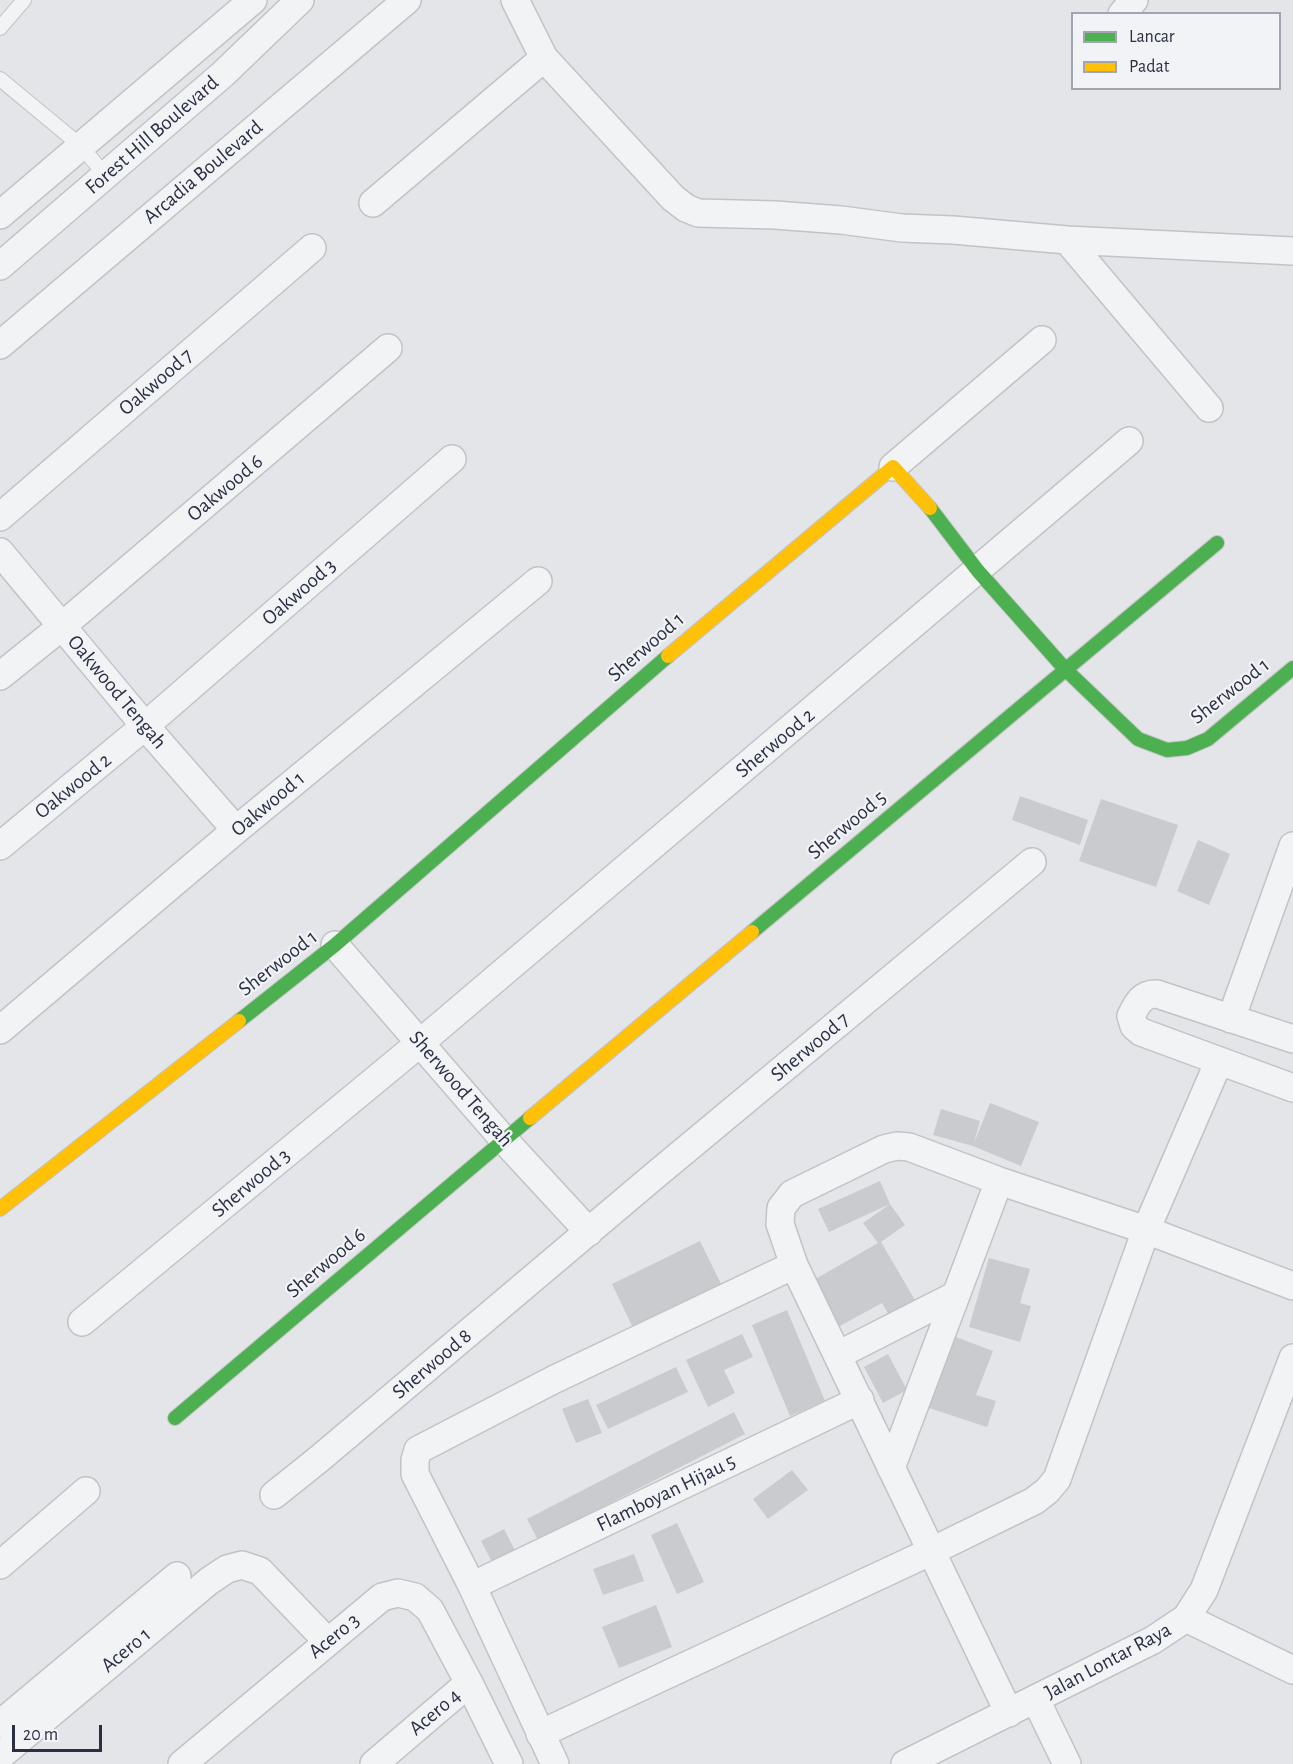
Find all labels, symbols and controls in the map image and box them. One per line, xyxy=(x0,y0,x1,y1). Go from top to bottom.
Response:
legend xyxy=(1071,12,1281,90)
text: Lancar xyxy=(1129,28,1175,46)
text: Padat xyxy=(1129,58,1170,76)
street label: Forest Hill Boulevard xyxy=(80,70,224,200)
street label: Arcadia Boulevard xyxy=(138,115,268,229)
street label: Oakwood 7 xyxy=(114,343,198,421)
street label: Oakwood 6 xyxy=(182,449,268,527)
street label: Oakwood 3 xyxy=(257,553,341,631)
street label: Sherwood 1 xyxy=(602,607,690,687)
street label: Oakwood Tengah xyxy=(62,630,172,754)
street label: Sherwood 1 xyxy=(1185,652,1275,730)
street label: Sherwood 2 xyxy=(730,703,820,783)
street label: Oakwood 2 xyxy=(30,748,116,824)
street label: Oakwood 1 xyxy=(226,766,310,842)
street label: Sherwood 5 xyxy=(803,785,891,865)
street label: Sherwood 1 xyxy=(233,924,323,1002)
street label: Sherwood 7 xyxy=(766,1007,854,1087)
street label: Sherwood Tengah xyxy=(404,1026,518,1152)
street label: Sherwood 3 xyxy=(207,1143,295,1223)
street label: Sherwood 6 xyxy=(281,1222,371,1304)
street label: Sherwood 8 xyxy=(387,1323,477,1405)
street label: Flamboyan Hijau 5 xyxy=(592,1448,740,1538)
street label: Acero 3 xyxy=(303,1608,365,1664)
street label: Jalan Lontar Raya xyxy=(1040,1617,1176,1705)
street label: Acero 1 xyxy=(96,1622,156,1678)
street label: Acero 4 xyxy=(404,1683,466,1741)
scale bar xyxy=(15,1713,105,1751)
text: 20 m xyxy=(23,1726,58,1744)

